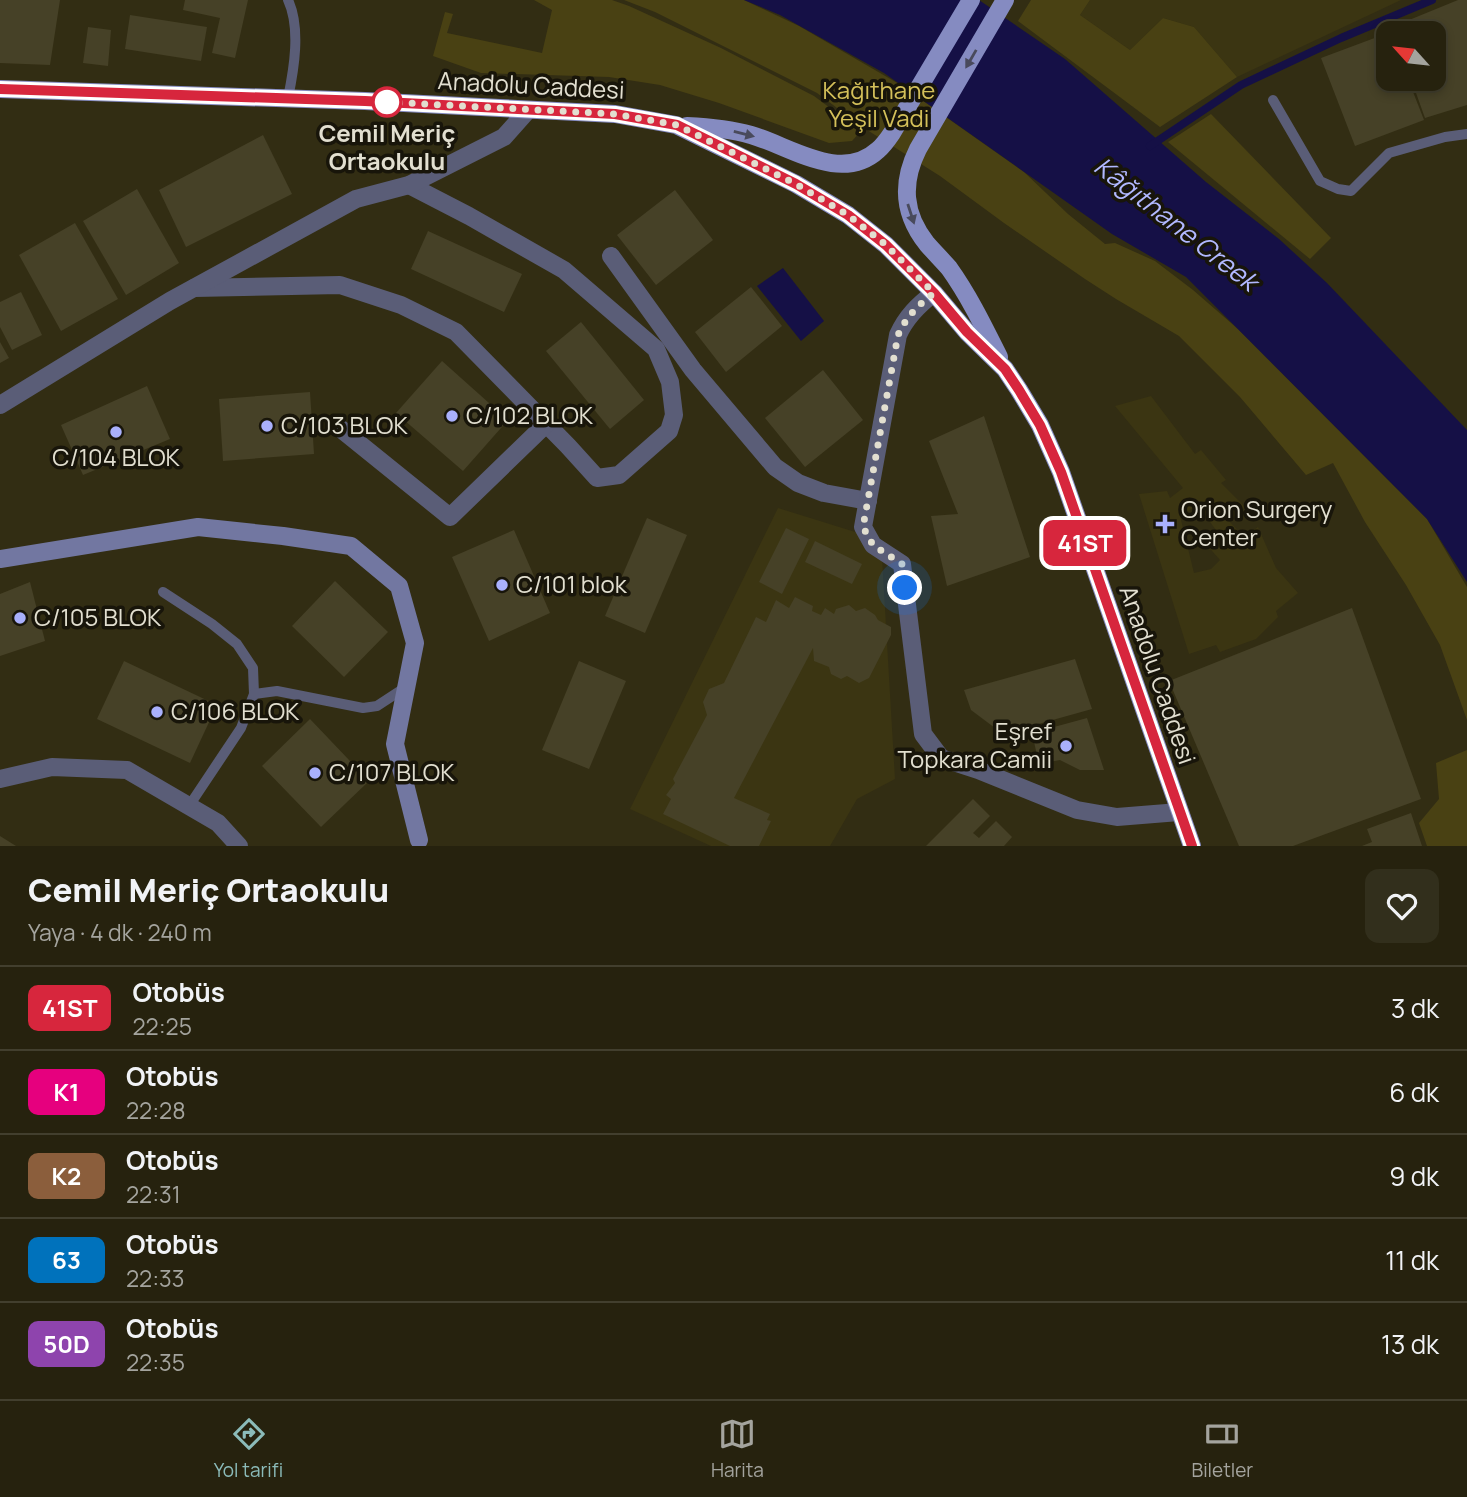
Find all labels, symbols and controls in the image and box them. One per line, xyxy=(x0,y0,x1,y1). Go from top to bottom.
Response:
north arrow xyxy=(1376,21,1446,91)
map controls xyxy=(1376,21,1446,91)
one-way arrow xyxy=(965,49,977,69)
street label: Anadolu Caddesi xyxy=(437,63,625,106)
park label: Kağıthane Yeşil Vadi xyxy=(823,73,935,134)
marker: Cemil Meriç Ortaokulu xyxy=(372,87,402,117)
place label: Cemil Meriç Ortaokulu xyxy=(319,116,456,177)
one-way arrow xyxy=(733,129,755,140)
water label: Kâğıthane Creek xyxy=(1087,148,1269,301)
one-way arrow xyxy=(907,204,917,225)
place label: C/102 BLOK xyxy=(466,398,594,431)
place label: C/103 BLOK xyxy=(281,408,408,441)
marker: C/102 BLOK xyxy=(444,408,460,424)
marker: C/103 BLOK xyxy=(259,418,275,434)
marker: C/104 BLOK xyxy=(108,424,124,440)
place label: C/104 BLOK xyxy=(52,440,181,473)
place label: Orion Surgery Center xyxy=(1181,492,1333,553)
marker: Orion Surgery Center xyxy=(1155,514,1175,534)
line badge: 41ST xyxy=(1036,520,1134,566)
text: 41ST xyxy=(1057,526,1113,559)
place label: C/101 blok xyxy=(516,567,628,600)
your location xyxy=(887,570,922,605)
marker: C/101 blok xyxy=(494,577,510,593)
street label: Anadolu Caddesi xyxy=(1112,581,1204,768)
place label: C/105 BLOK xyxy=(34,600,162,633)
marker: C/105 BLOK xyxy=(12,610,28,626)
place label: C/106 BLOK xyxy=(171,694,300,727)
marker: C/106 BLOK xyxy=(149,704,165,720)
place label: Eşref Topkara Camii xyxy=(898,714,1052,775)
marker: Eşref Topkara Camii xyxy=(1058,738,1074,754)
place label: C/107 BLOK xyxy=(329,755,455,788)
marker: C/107 BLOK xyxy=(307,765,323,781)
text: Cemil Meriç Ortaokulu xyxy=(28,867,389,912)
button: heart xyxy=(1365,869,1439,943)
text: Yaya · 4 dk · 240 m xyxy=(28,916,212,948)
text: Otobüs xyxy=(132,974,225,1010)
text: 3 dk xyxy=(1391,990,1439,1026)
text: 41ST xyxy=(42,991,97,1024)
text: 22:25 xyxy=(132,1010,192,1042)
text: Otobüs xyxy=(126,1058,218,1094)
text: 6 dk xyxy=(1389,1074,1439,1110)
text: K1 xyxy=(53,1075,80,1108)
text: 22:28 xyxy=(126,1094,186,1126)
text: Otobüs xyxy=(126,1142,218,1178)
text: 9 dk xyxy=(1389,1158,1439,1194)
text: K2 xyxy=(52,1159,81,1192)
text: 22:31 xyxy=(126,1178,181,1210)
text: Otobüs xyxy=(126,1226,218,1262)
text: 11 dk xyxy=(1385,1242,1439,1278)
text: 63 xyxy=(52,1243,81,1276)
text: 22:33 xyxy=(126,1262,185,1294)
text: Otobüs xyxy=(126,1310,218,1346)
text: 13 dk xyxy=(1381,1326,1439,1362)
text: 50D xyxy=(43,1327,90,1360)
text: 22:35 xyxy=(126,1346,185,1378)
tab: Yol tarifi xyxy=(214,1415,283,1483)
tab: Harita xyxy=(711,1415,764,1483)
tab: Biletler xyxy=(1192,1415,1253,1483)

